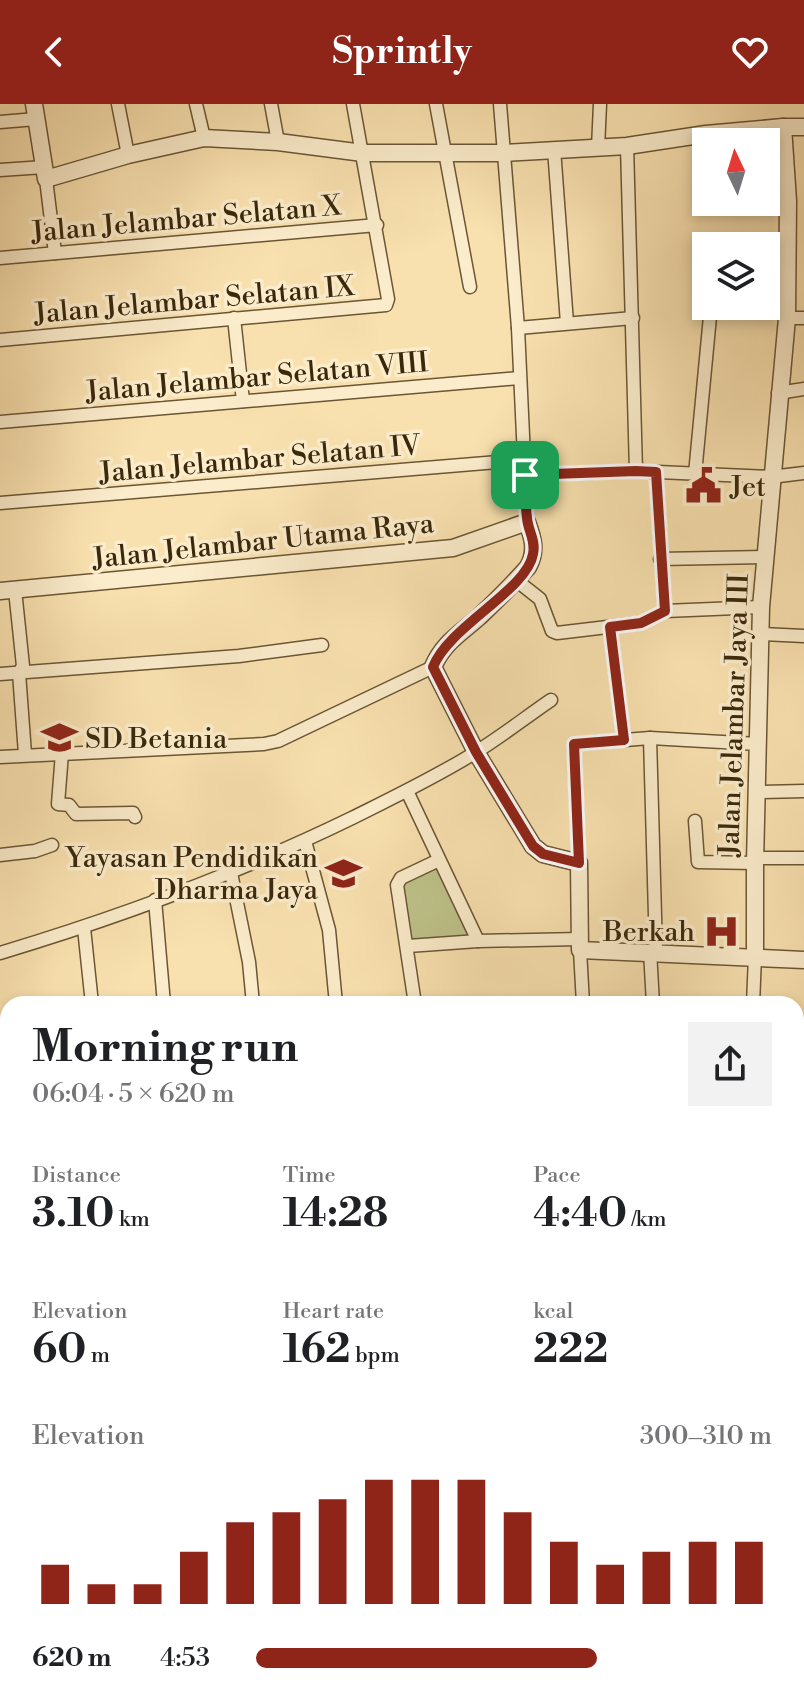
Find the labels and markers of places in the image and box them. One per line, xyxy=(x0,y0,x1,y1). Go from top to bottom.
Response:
pin xyxy=(491,441,559,509)
public building icon: Jet xyxy=(685,467,723,505)
place label: Jet xyxy=(729,470,766,505)
school or university icon: SD Betania xyxy=(40,719,78,757)
place label: SD Betania xyxy=(85,722,228,757)
place label: Yayasan Pendidikan Dharma Jaya xyxy=(64,841,319,908)
school or university icon: Yayasan Pendidikan Dharma Jaya xyxy=(325,854,363,892)
hospital icon: Berkah xyxy=(702,912,740,950)
place label: Berkah xyxy=(602,915,695,950)

